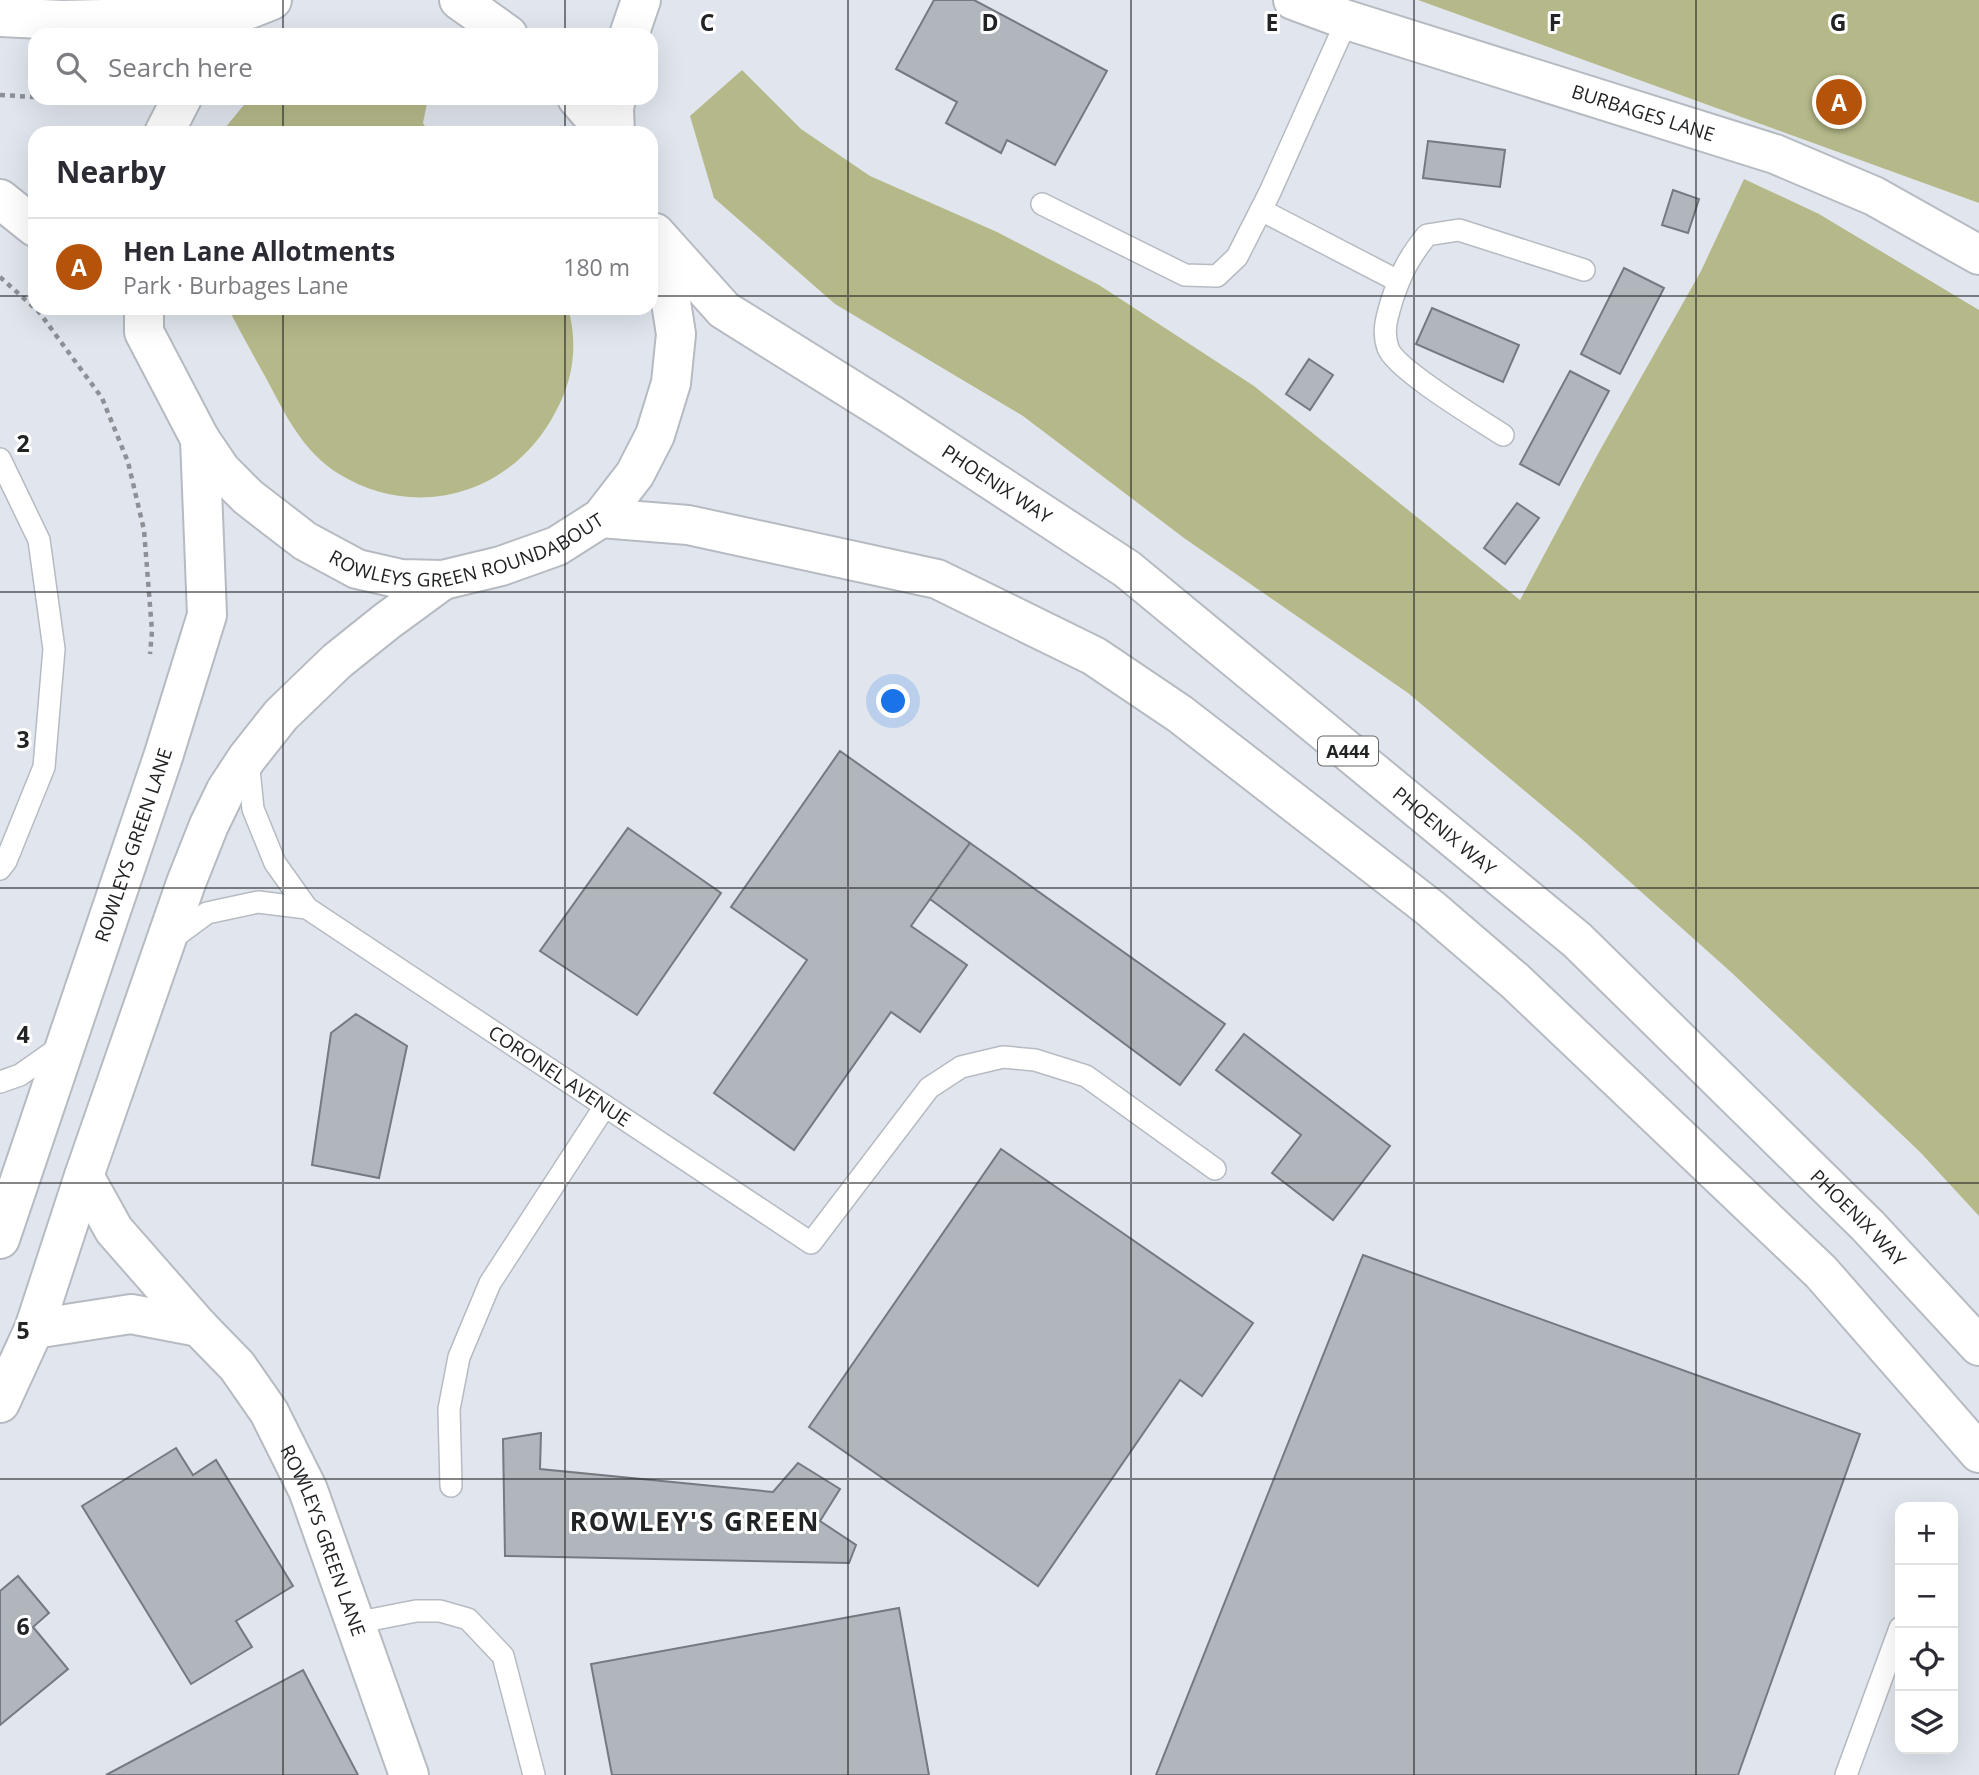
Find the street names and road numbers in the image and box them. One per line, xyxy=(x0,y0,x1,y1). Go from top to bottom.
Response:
street label: BURBAGES LANE xyxy=(1568,78,1718,147)
street label: PHOENIX WAY xyxy=(937,438,1057,530)
street label: ROWLEYS GREEN ROUNDABOUT xyxy=(325,507,609,593)
road number: A444 xyxy=(1318,736,1378,766)
street label: ROWLEYS GREEN LANE xyxy=(88,745,178,945)
street label: PHOENIX WAY xyxy=(1387,781,1502,881)
street label: CORONEL AVENUE xyxy=(483,1019,636,1133)
street label: PHOENIX WAY xyxy=(1805,1163,1912,1272)
street label: ROWLEYS GREEN LANE xyxy=(274,1440,372,1640)

